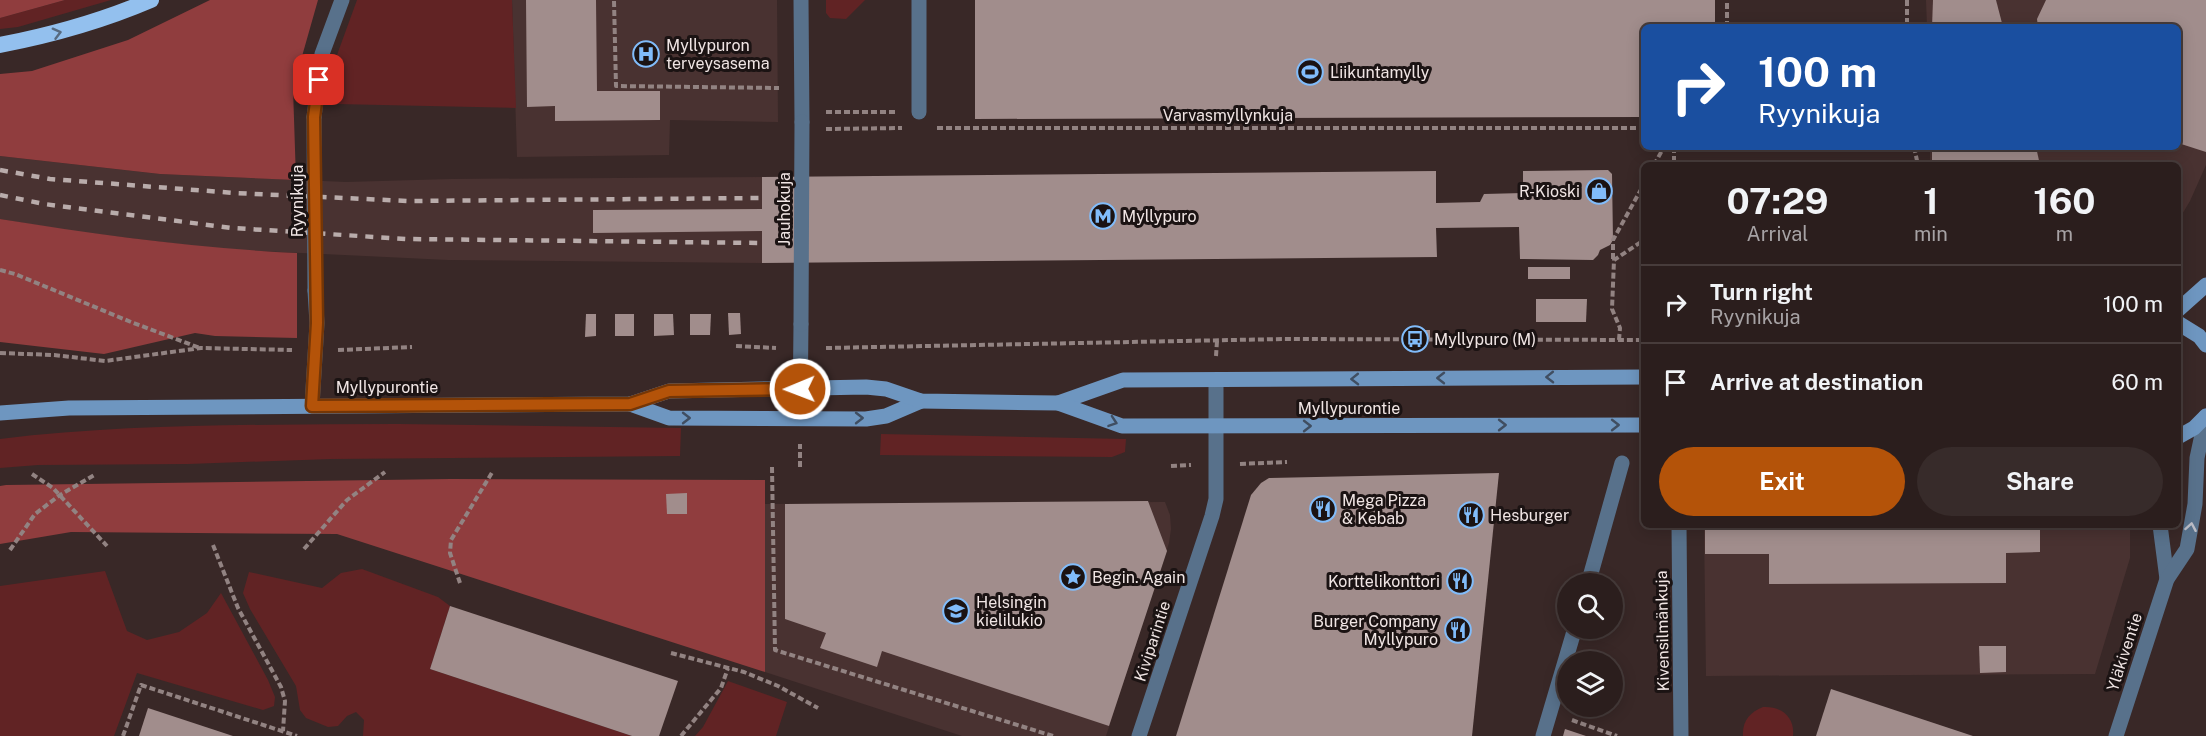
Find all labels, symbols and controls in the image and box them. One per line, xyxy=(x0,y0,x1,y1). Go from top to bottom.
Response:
one-way arrow xyxy=(51,28,62,40)
place label: Myllypuron terveysasema xyxy=(666,36,770,73)
hospital icon: Myllypuron terveysasema xyxy=(631,39,661,69)
text: 100 m xyxy=(1758,47,1877,96)
icon: right xyxy=(1659,48,1737,126)
pin xyxy=(293,54,344,105)
sports icon: Liikuntamylly xyxy=(1295,57,1325,87)
icon: arrive xyxy=(302,63,335,96)
place label: Liikuntamylly xyxy=(1330,63,1430,82)
text: Ryynikuja xyxy=(1758,97,1880,129)
street label: Varvasmyllynkuja xyxy=(1163,106,1293,125)
street label: Ryynikuja xyxy=(288,165,307,237)
street label: Jauhokuja xyxy=(775,172,794,246)
shop icon: R-Kioski xyxy=(1584,176,1614,206)
text: 07:29 xyxy=(1726,180,1829,222)
text: 1 xyxy=(1923,180,1939,222)
text: 160 xyxy=(2033,180,2096,222)
place label: R-Kioski xyxy=(1519,182,1580,201)
metro station icon: Myllypuro xyxy=(1088,201,1118,231)
place label: Myllypuro xyxy=(1122,207,1197,226)
text: Arrival xyxy=(1747,222,1808,246)
text: min xyxy=(1914,222,1948,246)
text: m xyxy=(2056,222,2073,246)
text: Turn right xyxy=(1710,279,1813,305)
icon: right xyxy=(1659,288,1692,321)
text: 100 m xyxy=(2103,291,2163,317)
text: Ryynikuja xyxy=(1710,305,1801,329)
bus stop icon: Myllypuro (M) xyxy=(1400,324,1430,354)
place label: Myllypuro (M) xyxy=(1434,330,1536,349)
position arrow xyxy=(768,357,832,421)
icon: arrive xyxy=(1659,366,1692,399)
text: Arrive at destination xyxy=(1710,369,1923,395)
text: 60 m xyxy=(2112,369,2163,395)
one-way arrow xyxy=(1546,371,1555,383)
one-way arrow xyxy=(1437,372,1446,384)
one-way arrow xyxy=(1351,373,1360,385)
street label: Myllypurontie xyxy=(336,378,438,397)
street label: Myllypurontie xyxy=(1298,399,1400,418)
one-way arrow xyxy=(681,412,690,424)
one-way arrow xyxy=(854,412,863,424)
one-way arrow xyxy=(1107,415,1118,428)
one-way arrow xyxy=(1497,419,1506,431)
one-way arrow xyxy=(1610,419,1619,431)
one-way arrow xyxy=(1303,420,1312,432)
button: Exit xyxy=(1659,447,1905,516)
button: Share xyxy=(1917,447,2163,516)
place label: Mega Pizza & Kebab xyxy=(1342,491,1426,528)
restaurant icon: Mega Pizza & Kebab xyxy=(1308,494,1338,524)
restaurant icon: Hesburger xyxy=(1456,500,1486,530)
place label: Hesburger xyxy=(1490,506,1569,525)
one-way arrow xyxy=(2184,522,2197,532)
place icon: Begin. Again xyxy=(1058,562,1088,592)
restaurant icon: Korttelikonttori xyxy=(1445,566,1475,596)
place label: Begin. Again xyxy=(1092,568,1185,587)
street label: Kivensilmänkuja xyxy=(1652,570,1673,692)
place label: Korttelikonttori xyxy=(1328,572,1440,591)
map controls xyxy=(1557,573,1623,717)
button: search xyxy=(1557,573,1623,639)
place label: Helsingin kielilukio xyxy=(976,593,1046,630)
school or university icon: Helsingin kielilukio xyxy=(941,596,971,626)
street label: Kiviparintie xyxy=(1131,598,1174,684)
street label: Yläkiventie xyxy=(2103,611,2146,694)
place label: Burger Company Myllypuro xyxy=(1313,612,1438,649)
restaurant icon: Burger Company Myllypuro xyxy=(1443,615,1473,645)
button: layers xyxy=(1557,651,1623,717)

